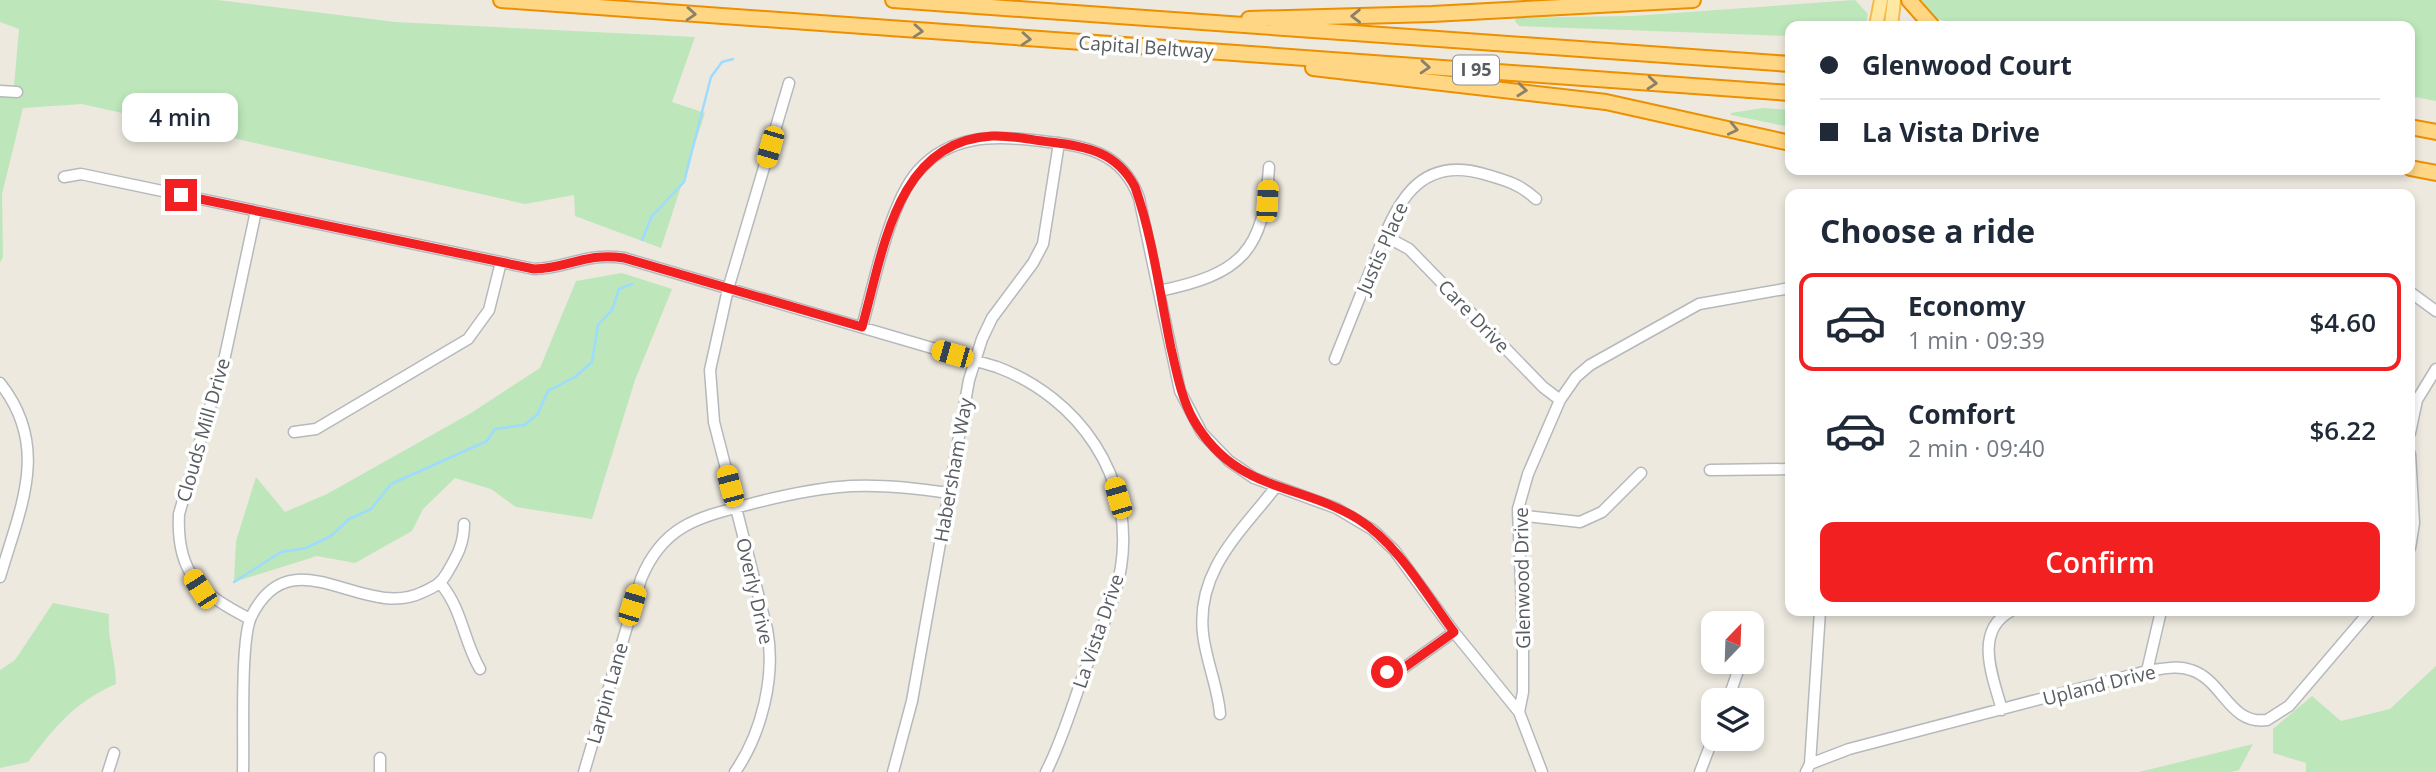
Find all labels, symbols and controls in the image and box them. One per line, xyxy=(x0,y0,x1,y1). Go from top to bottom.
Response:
one-way arrow xyxy=(686,6,697,21)
one-way arrow xyxy=(1350,9,1361,24)
one-way arrow xyxy=(913,23,924,38)
street label: Capital Beltway xyxy=(1078,29,1215,65)
one-way arrow xyxy=(1020,31,1031,46)
text: Glenwood Court xyxy=(1862,47,2072,83)
road number: I 95 xyxy=(1453,56,1499,84)
one-way arrow xyxy=(1420,59,1431,74)
one-way arrow xyxy=(1647,75,1658,90)
one-way arrow xyxy=(1516,83,1527,98)
callout: 4 min xyxy=(123,94,239,142)
text: 4 min xyxy=(149,101,211,133)
text: La Vista Drive xyxy=(1862,114,2040,150)
one-way arrow xyxy=(1727,121,1739,135)
car xyxy=(755,124,786,170)
route end xyxy=(165,179,197,211)
car xyxy=(1256,179,1279,223)
street label: Justis Place xyxy=(1349,198,1414,300)
text: Choose a ride xyxy=(1820,209,2035,252)
street label: Care Drive xyxy=(1433,274,1515,358)
text: Economy xyxy=(1908,288,2026,324)
icon: car xyxy=(1824,291,1887,354)
text: $4.60 xyxy=(2309,304,2376,340)
text: 1 min · 09:39 xyxy=(1908,324,2045,356)
car xyxy=(929,338,976,370)
street label: Clouds Mill Drive xyxy=(170,355,236,505)
street label: Habersham Way xyxy=(928,395,979,544)
text: Comfort xyxy=(1908,396,2015,432)
icon: car xyxy=(1824,399,1887,462)
text: $6.22 xyxy=(2309,412,2376,448)
text: 2 min · 09:40 xyxy=(1908,432,2045,464)
car xyxy=(715,463,746,509)
car xyxy=(1103,475,1134,521)
street label: Glenwood Drive xyxy=(1508,507,1536,649)
button: Confirm xyxy=(1820,522,2380,602)
street label: Overly Drive xyxy=(730,535,780,647)
car xyxy=(180,566,221,612)
street label: La Vista Drive xyxy=(1066,570,1130,692)
car xyxy=(616,582,649,628)
north arrow xyxy=(1701,611,1764,674)
map controls xyxy=(1701,611,1764,751)
street label: Larpin Lane xyxy=(580,639,634,747)
route start xyxy=(1371,656,1403,688)
street label: Upland Drive xyxy=(2040,658,2158,712)
button: layers xyxy=(1701,688,1764,751)

